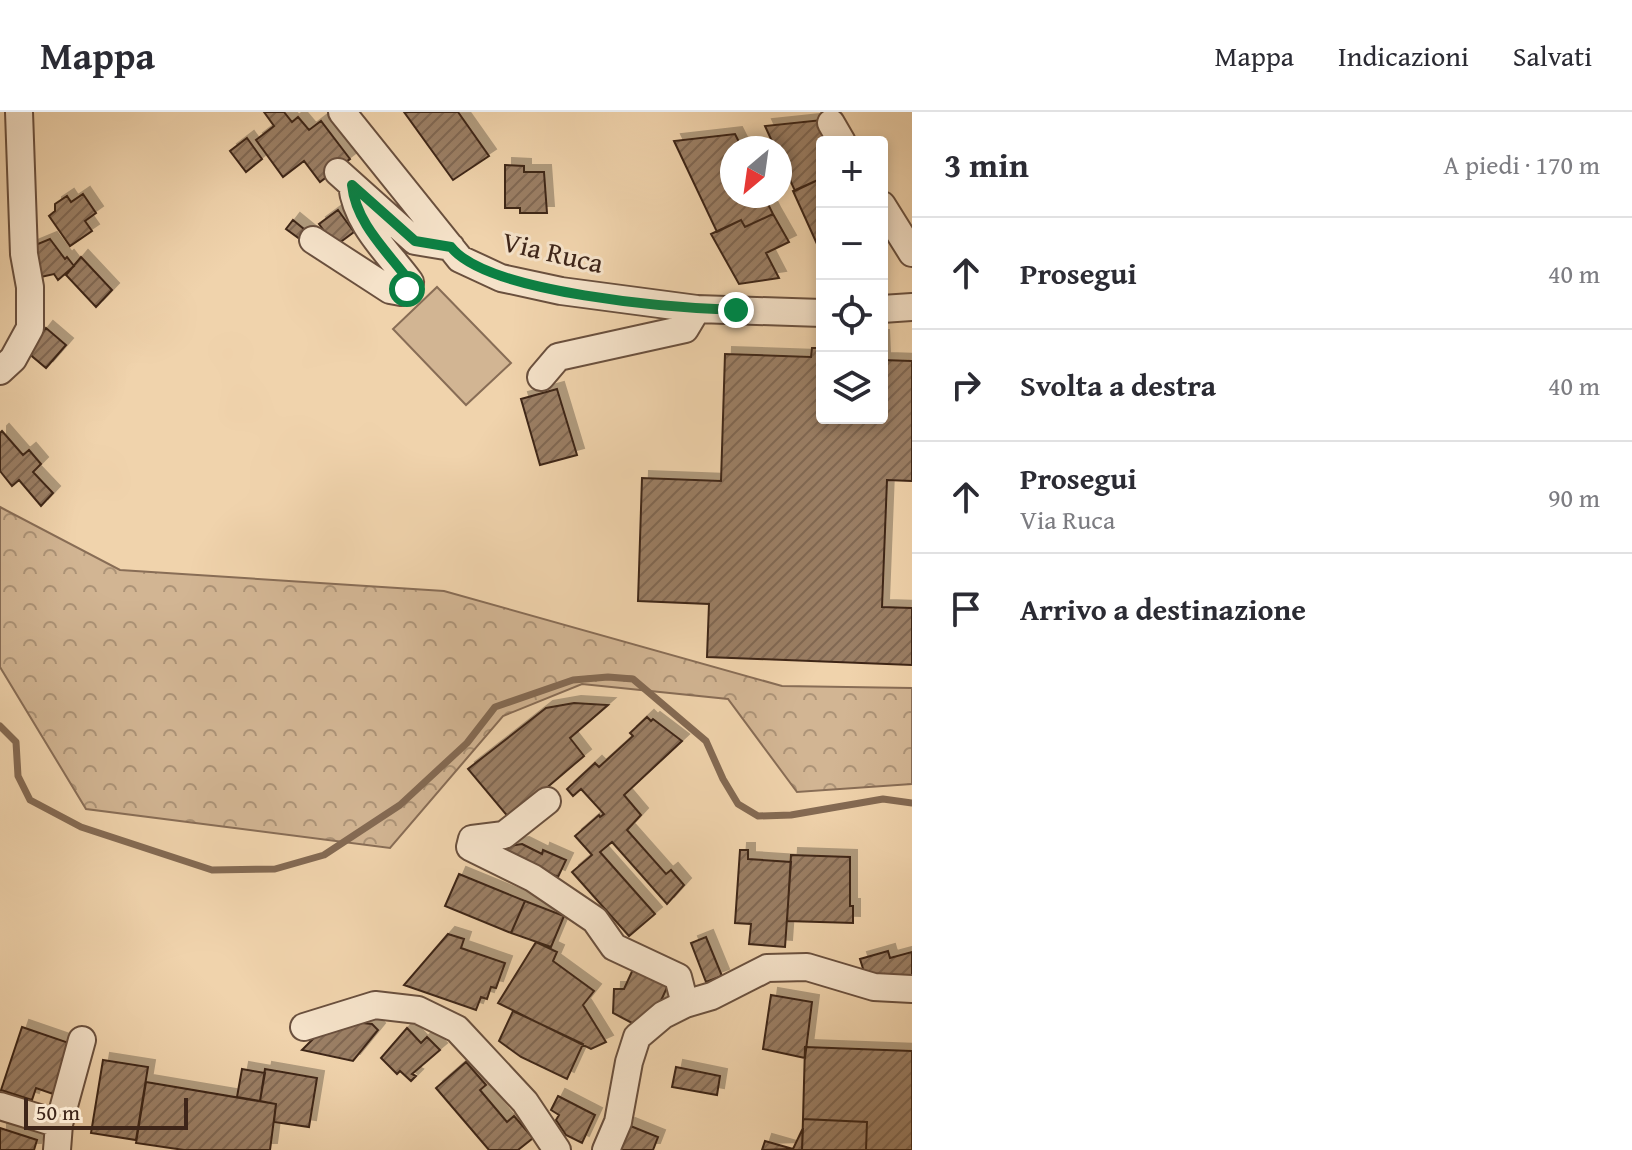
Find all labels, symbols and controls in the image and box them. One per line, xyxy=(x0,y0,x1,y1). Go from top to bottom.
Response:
text: Mappa xyxy=(40,27,155,83)
text: Mappa xyxy=(1214,35,1294,76)
text: Indicazioni xyxy=(1338,35,1469,76)
text: Salvati xyxy=(1513,35,1592,76)
north arrow xyxy=(720,136,792,208)
map controls xyxy=(816,136,888,424)
button: + xyxy=(816,136,888,208)
text: 3 min xyxy=(944,140,1029,189)
text: A piedi · 170 m xyxy=(1444,145,1600,184)
button: − xyxy=(816,208,888,280)
street label: Via Ruca xyxy=(499,220,608,283)
icon: ahead xyxy=(944,251,988,295)
text: Prosegui xyxy=(1020,251,1137,295)
text: 40 m xyxy=(1548,254,1600,293)
route start xyxy=(389,271,425,307)
button: locate xyxy=(816,280,888,352)
route end xyxy=(718,292,754,328)
button: layers xyxy=(816,352,888,424)
icon: right xyxy=(944,363,988,407)
text: Svolta a destra xyxy=(1020,363,1216,407)
text: 40 m xyxy=(1548,366,1600,405)
text: Prosegui xyxy=(1020,456,1137,500)
icon: ahead xyxy=(944,475,988,519)
text: 90 m xyxy=(1548,478,1600,517)
text: Via Ruca xyxy=(1020,500,1115,539)
icon: arrive xyxy=(944,587,988,631)
text: Arrivo a destinazione xyxy=(1020,587,1306,631)
scale bar xyxy=(24,1094,188,1130)
text: 50 m xyxy=(36,1096,80,1128)

